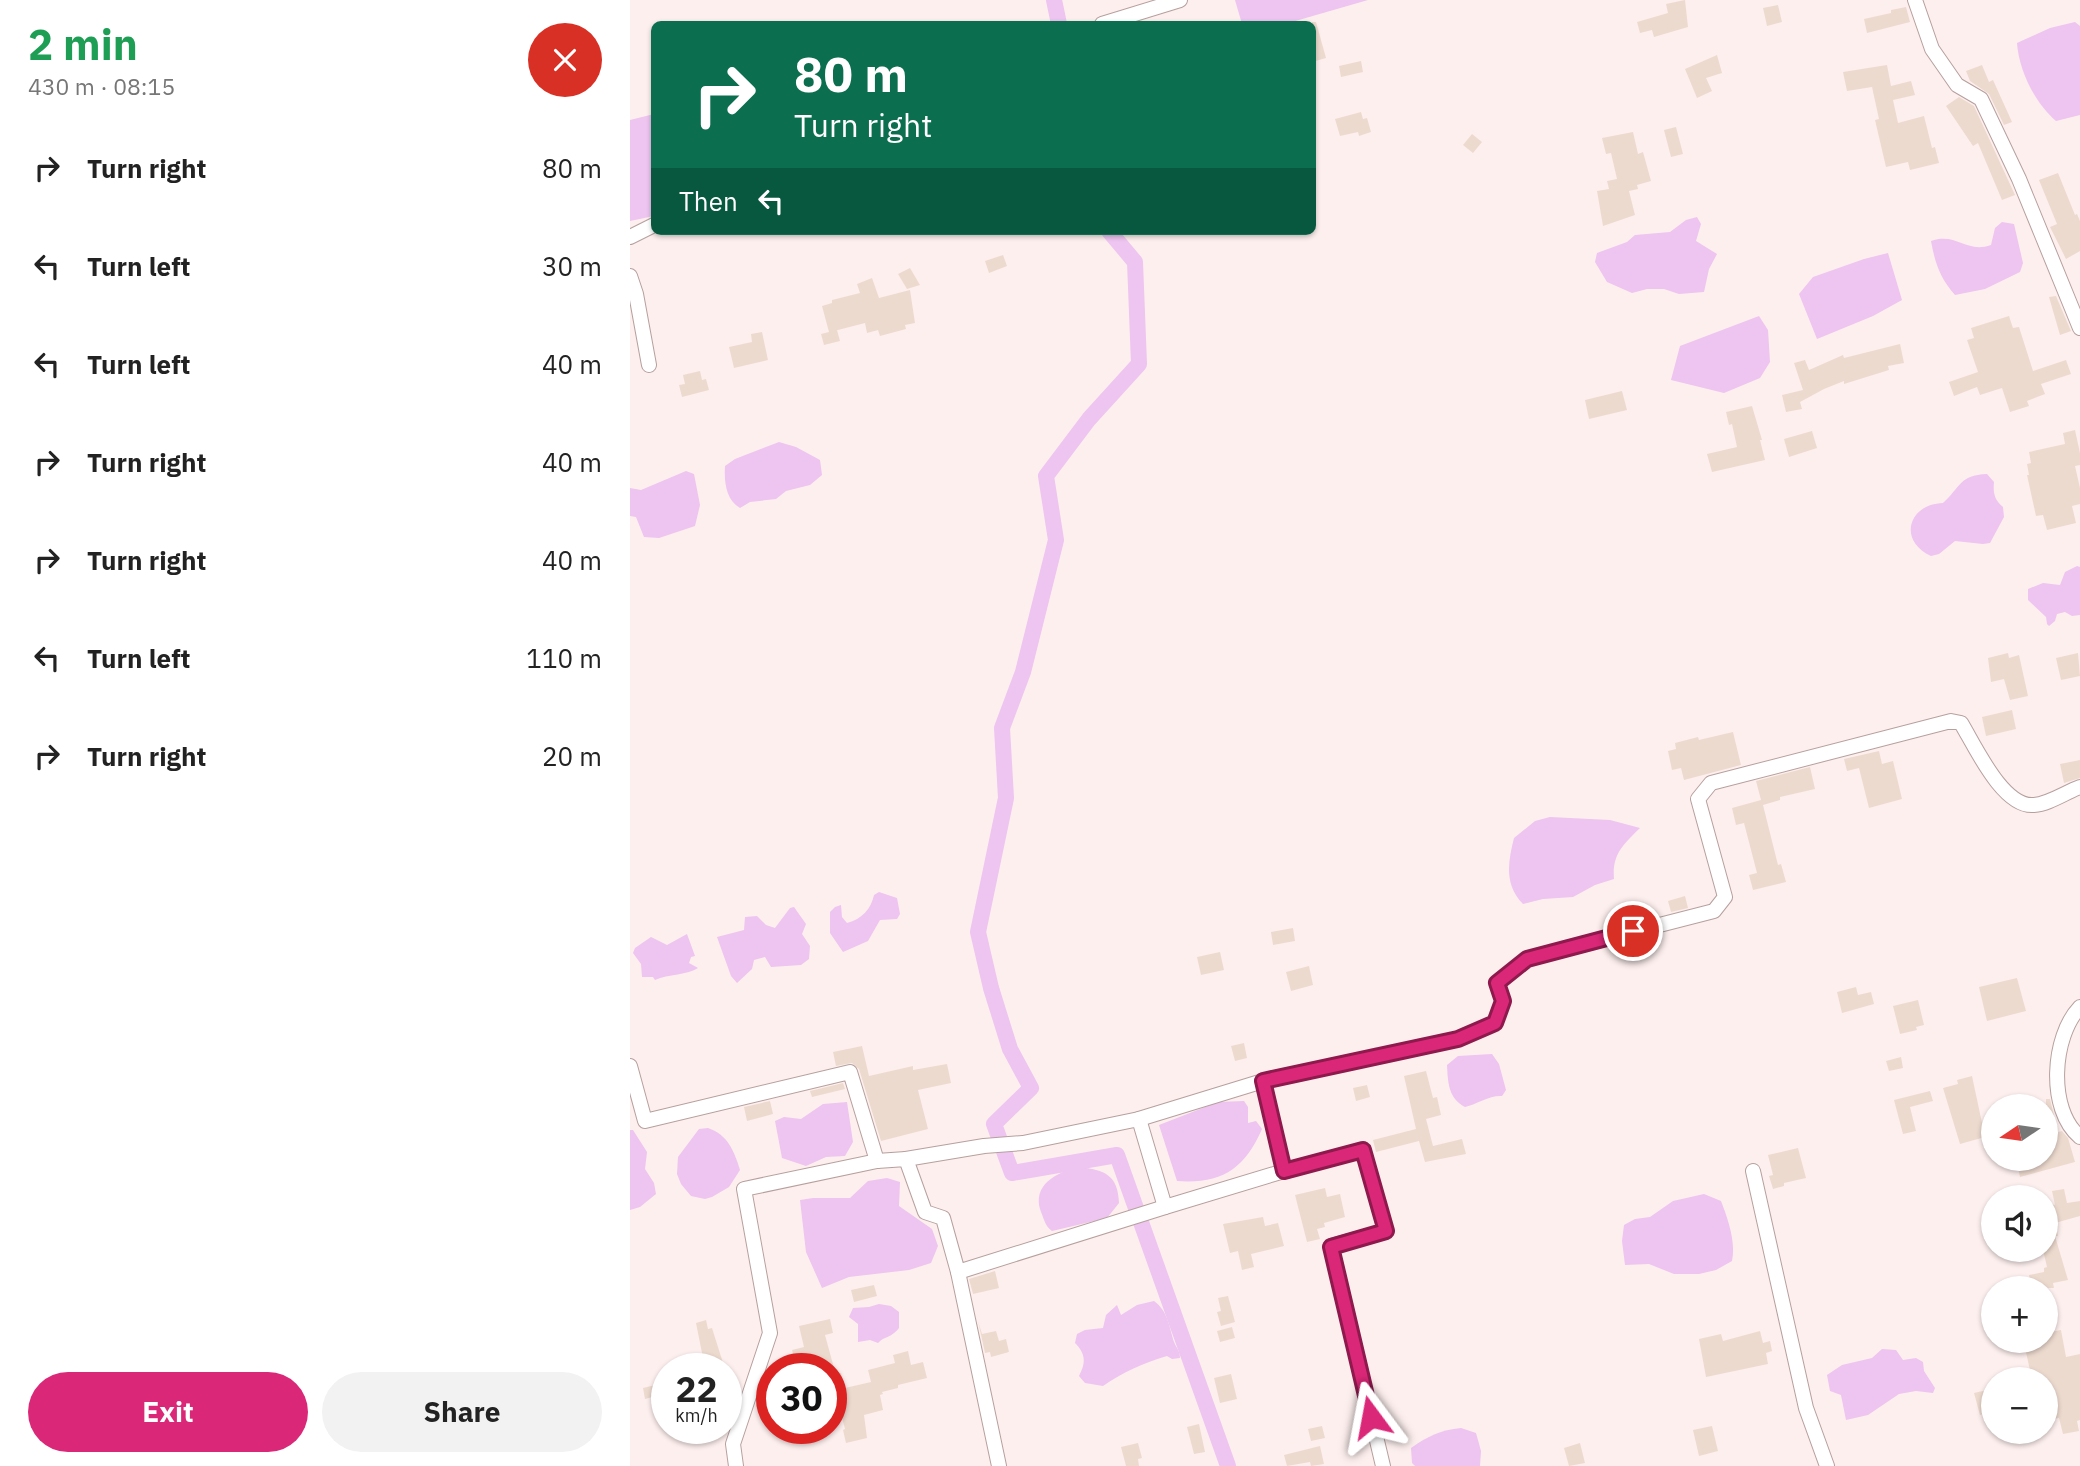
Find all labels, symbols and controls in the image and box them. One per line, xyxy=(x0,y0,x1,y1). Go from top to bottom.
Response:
text: 2 min xyxy=(28,17,138,72)
button: close xyxy=(528,23,602,97)
text: 80 m xyxy=(794,42,908,105)
icon: right xyxy=(679,49,770,140)
text: 430 m · 08:15 xyxy=(28,71,175,101)
text: Turn right xyxy=(794,104,932,146)
icon: right xyxy=(28,149,66,187)
text: Turn right xyxy=(87,151,206,185)
text: 80 m xyxy=(542,151,602,185)
icon: left xyxy=(752,182,790,220)
text: Then xyxy=(679,184,738,218)
icon: left xyxy=(28,247,66,285)
text: Turn left xyxy=(87,249,190,283)
text: 30 m xyxy=(542,249,602,283)
icon: left xyxy=(28,345,66,383)
text: Turn left xyxy=(87,347,190,381)
text: 40 m xyxy=(542,347,602,381)
icon: right xyxy=(28,443,66,481)
text: Turn right xyxy=(87,445,206,479)
text: 40 m xyxy=(542,445,602,479)
icon: right xyxy=(28,541,66,579)
text: Turn right xyxy=(87,543,206,577)
text: 40 m xyxy=(542,543,602,577)
icon: left xyxy=(28,639,66,677)
text: Turn left xyxy=(87,641,190,675)
text: 110 m xyxy=(526,641,602,675)
icon: right xyxy=(28,737,66,775)
text: Turn right xyxy=(87,739,206,773)
text: 20 m xyxy=(542,739,602,773)
pin xyxy=(1603,901,1663,961)
icon: arrive xyxy=(1614,912,1652,950)
north arrow xyxy=(1981,1094,2058,1171)
map controls xyxy=(1981,1094,2058,1444)
button: sound xyxy=(1981,1185,2058,1262)
button: + xyxy=(1981,1276,2058,1353)
speed limit sign: 30 xyxy=(756,1353,847,1444)
text: 22 xyxy=(675,1366,718,1412)
button: − xyxy=(1981,1367,2058,1444)
button: Exit xyxy=(28,1372,308,1452)
button: Share xyxy=(322,1372,602,1452)
position arrow xyxy=(1334,1380,1408,1454)
text: km/h xyxy=(675,1404,718,1427)

